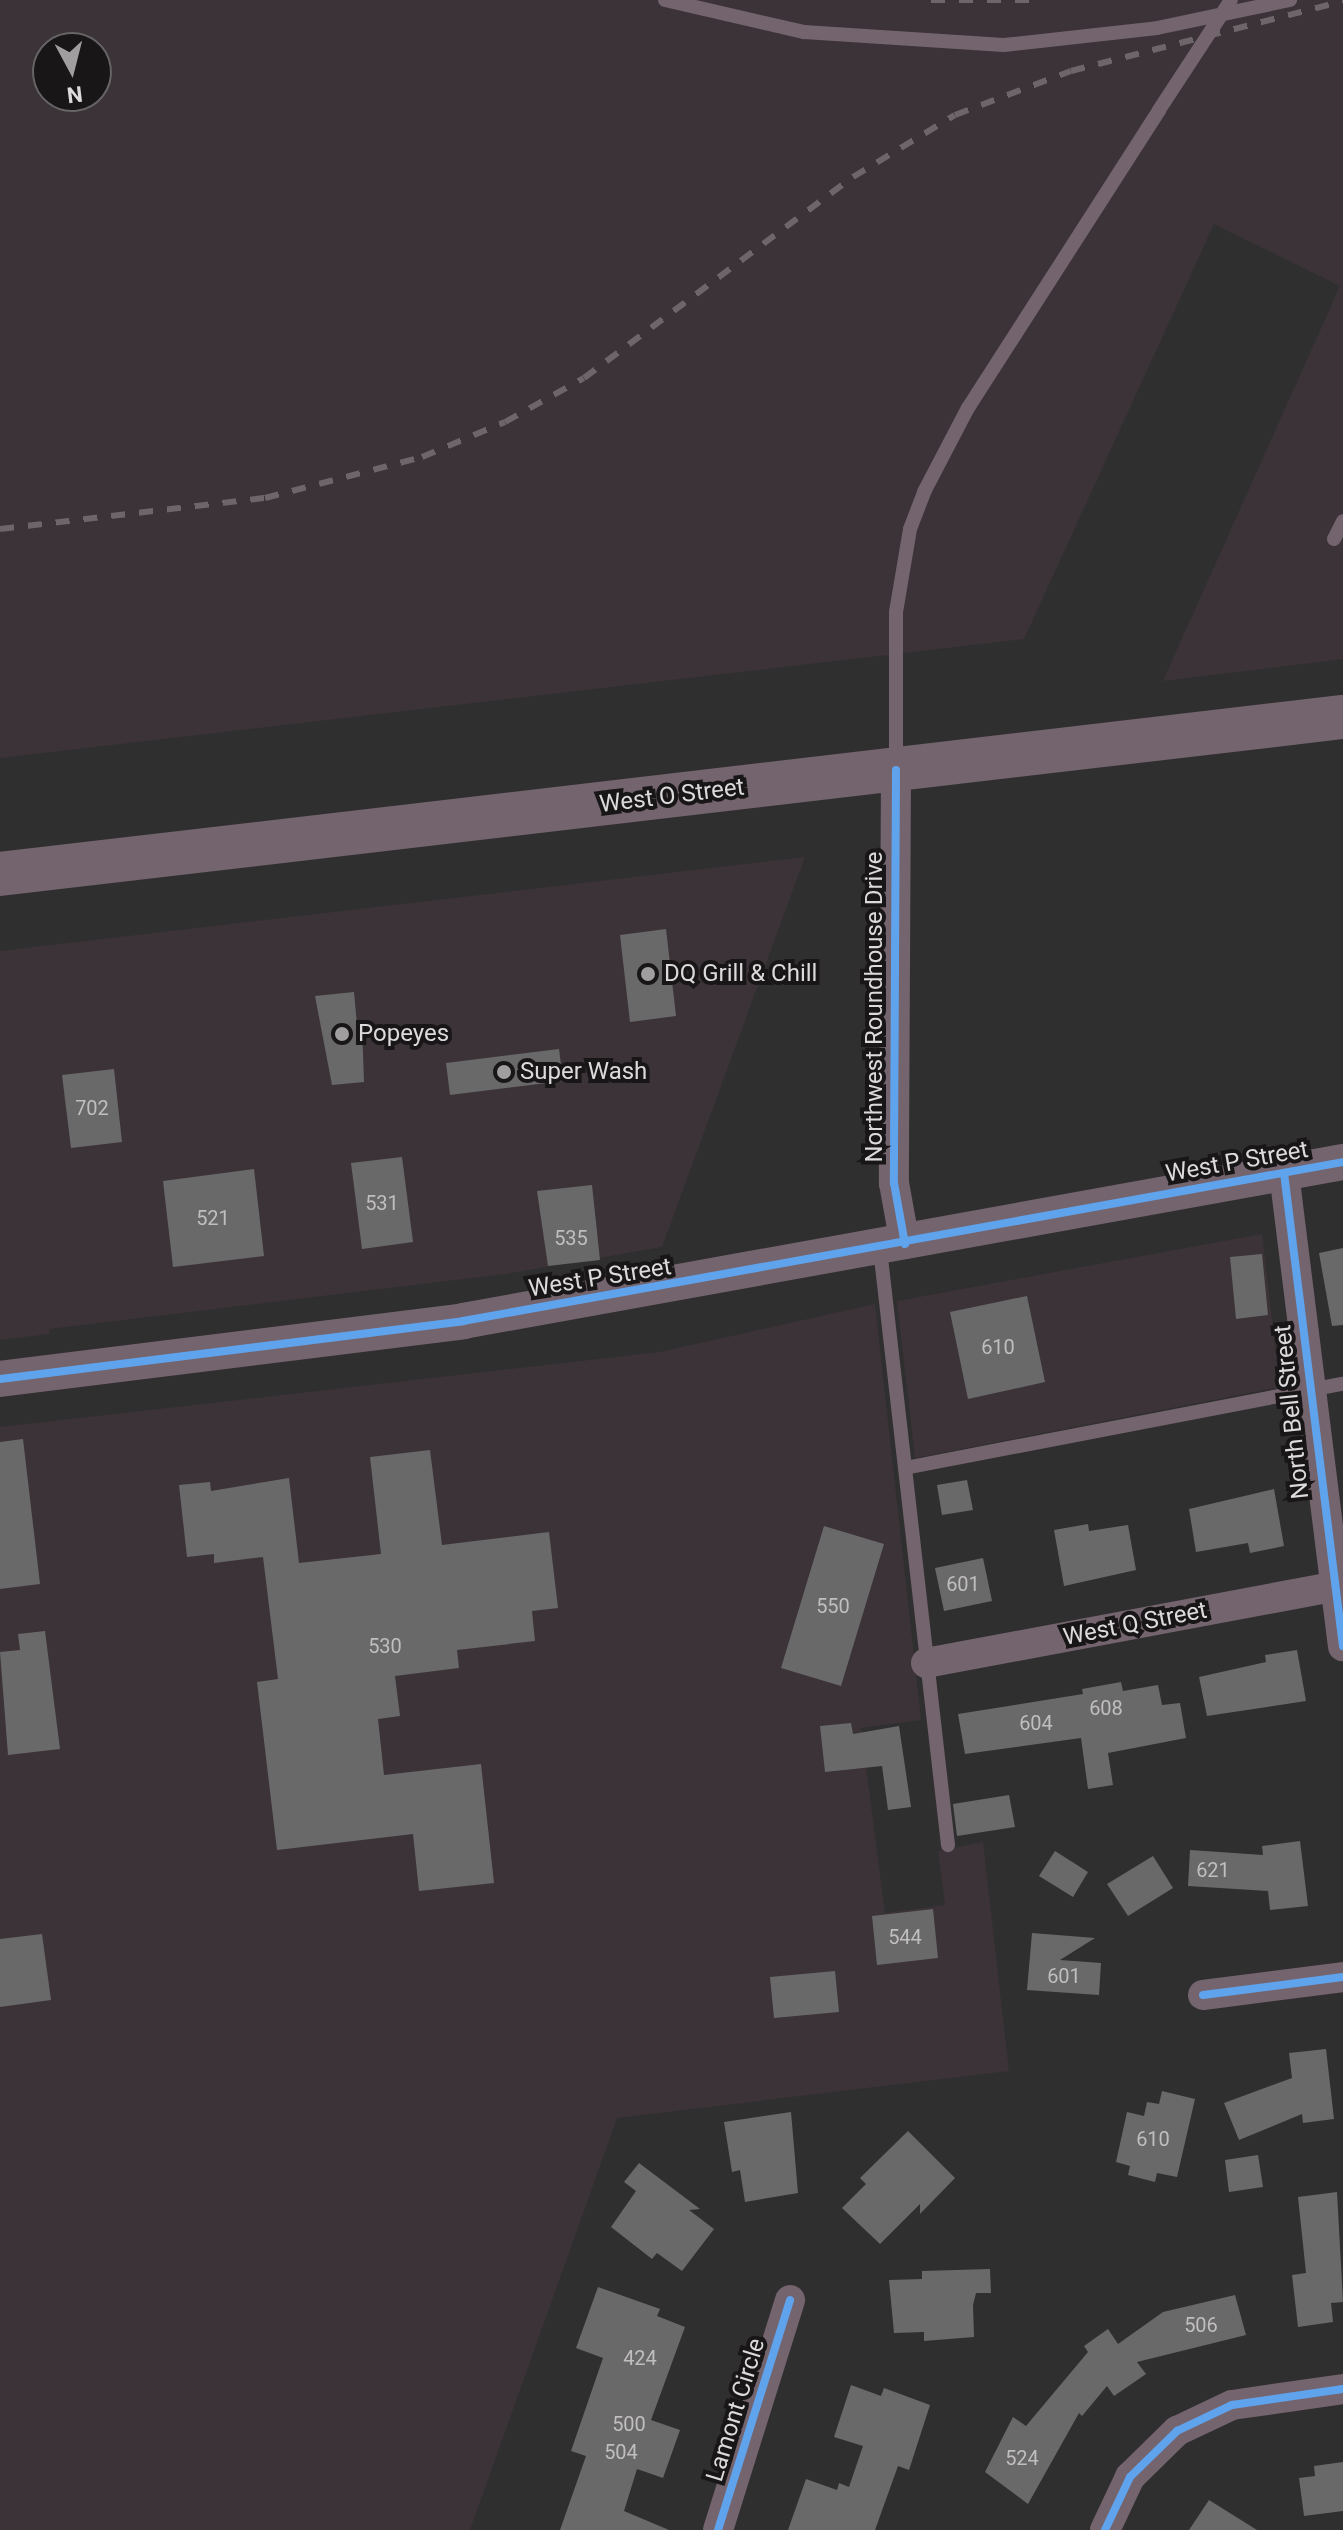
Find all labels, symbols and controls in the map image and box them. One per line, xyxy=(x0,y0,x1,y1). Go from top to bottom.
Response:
north arrow xyxy=(32,32,112,112)
text: N xyxy=(66,81,84,108)
street label: West O Street xyxy=(598,773,746,819)
street label: Northwest Roundhouse Drive xyxy=(861,851,889,1163)
place label: DQ Grill & Chill xyxy=(664,960,817,988)
marker: DQ Grill & Chill xyxy=(639,965,657,983)
place label: Popeyes xyxy=(358,1020,449,1048)
marker: Popeyes xyxy=(333,1025,351,1043)
place label: Super Wash xyxy=(520,1058,647,1086)
marker: Super Wash xyxy=(495,1063,513,1081)
house number: 702 xyxy=(75,1096,109,1120)
street label: West P Street xyxy=(1163,1135,1311,1189)
house number: 531 xyxy=(365,1191,399,1215)
house number: 521 xyxy=(196,1206,230,1230)
house number: 535 xyxy=(554,1226,588,1250)
street label: West P Street xyxy=(527,1252,673,1304)
street label: North Bell Street xyxy=(1269,1323,1315,1501)
house number: 610 xyxy=(981,1335,1015,1359)
house number: 601 xyxy=(946,1572,980,1596)
house number: 550 xyxy=(816,1594,850,1618)
street label: West Q Street xyxy=(1061,1596,1209,1652)
house number: 530 xyxy=(368,1634,402,1658)
house number: 608 xyxy=(1089,1696,1123,1720)
house number: 604 xyxy=(1019,1711,1053,1735)
house number: 621 xyxy=(1196,1858,1230,1882)
house number: 544 xyxy=(888,1925,922,1949)
house number: 601 xyxy=(1047,1964,1081,1988)
house number: 610 xyxy=(1136,2127,1170,2151)
house number: 506 xyxy=(1184,2313,1218,2337)
street label: Lamont Circle xyxy=(701,2335,771,2485)
house number: 424 xyxy=(623,2346,657,2370)
house number: 500 xyxy=(612,2412,646,2436)
house number: 504 xyxy=(604,2440,638,2464)
house number: 524 xyxy=(1005,2446,1039,2470)

